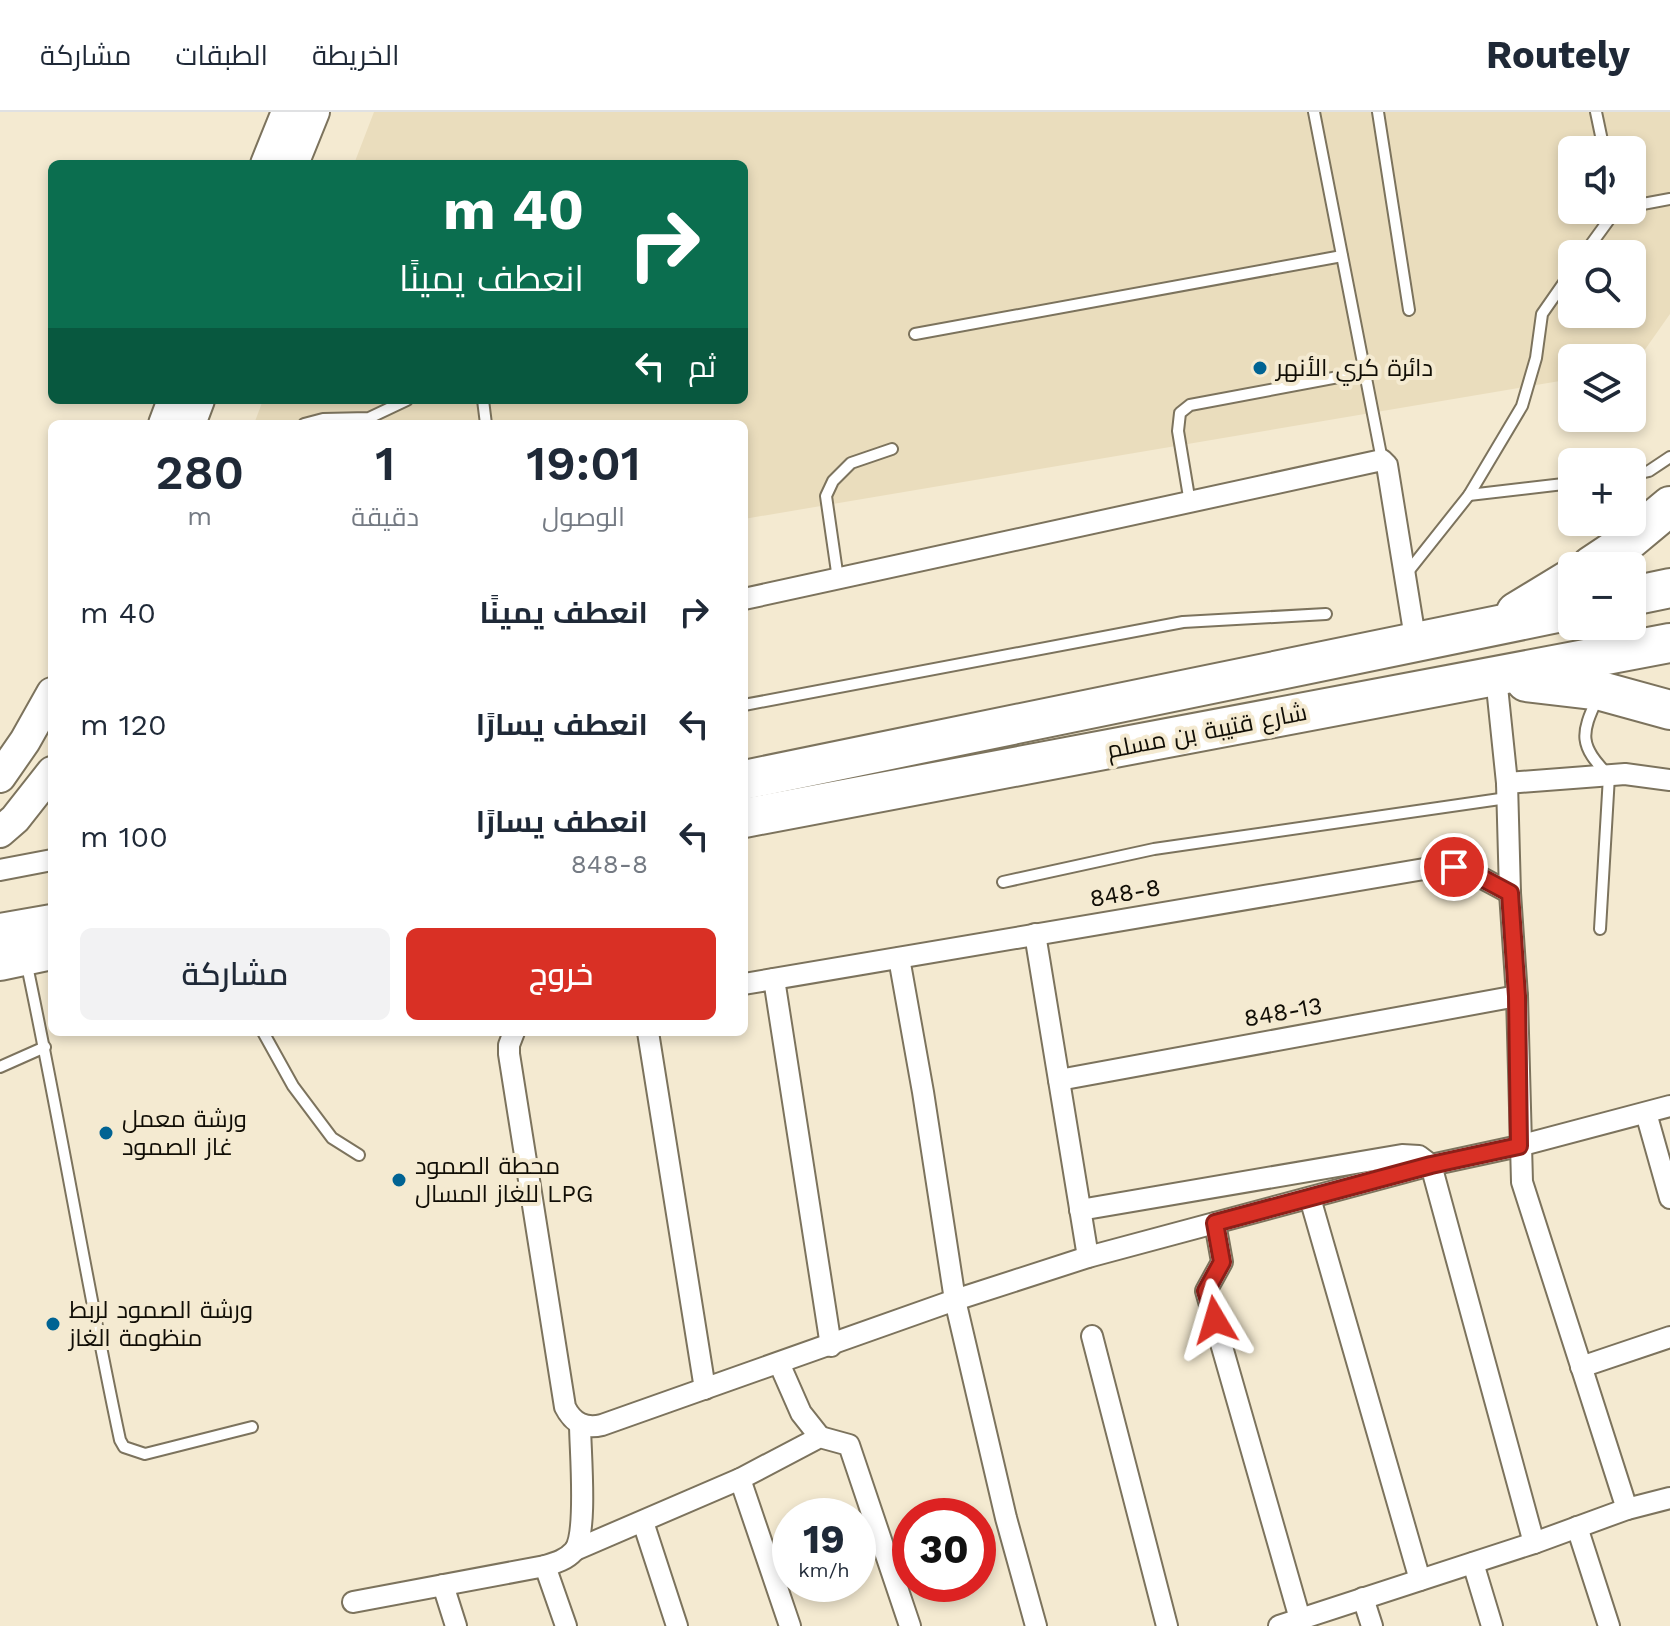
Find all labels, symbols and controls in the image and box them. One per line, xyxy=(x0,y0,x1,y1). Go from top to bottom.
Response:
text: Routely xyxy=(1486,33,1630,77)
text: مشاركة xyxy=(40,39,131,72)
text: الطبقات xyxy=(175,39,268,72)
text: الخريطة xyxy=(312,39,399,72)
map controls xyxy=(1558,136,1646,640)
button: sound xyxy=(1558,136,1646,224)
text: 40 m xyxy=(443,177,584,243)
icon: right xyxy=(612,192,716,296)
button: search xyxy=(1558,240,1646,328)
text: انعطف يمينًا xyxy=(399,258,584,300)
icon: left xyxy=(628,344,672,388)
button: layers xyxy=(1558,344,1646,432)
text: ثم xyxy=(688,349,716,384)
place label: دائرة كري الأنهر xyxy=(1274,354,1433,386)
marker: دائرة كري الأنهر xyxy=(1251,359,1269,377)
text: 1 xyxy=(375,435,395,492)
text: 19:01 xyxy=(526,435,641,492)
text: 280 xyxy=(155,444,244,501)
button: + xyxy=(1558,448,1646,536)
text: m xyxy=(187,501,212,531)
text: دقيقة xyxy=(351,502,419,532)
text: الوصول xyxy=(542,502,625,532)
button: − xyxy=(1558,552,1646,640)
icon: right xyxy=(672,590,716,634)
text: 40 m xyxy=(80,595,156,630)
text: انعطف يمينًا xyxy=(479,595,648,630)
street label: شارع قتيبة بن مسلم xyxy=(1105,698,1310,766)
icon: left xyxy=(672,702,716,746)
text: 120 m xyxy=(80,707,167,742)
text: انعطف يسارًا xyxy=(476,707,648,742)
text: انعطف يسارًا xyxy=(476,804,648,839)
icon: left xyxy=(672,814,716,858)
text: 100 m xyxy=(80,819,168,854)
pin xyxy=(1420,833,1488,901)
icon: arrive xyxy=(1432,845,1476,889)
text: 848-8 xyxy=(571,849,648,879)
street label: 848-8 xyxy=(1087,873,1163,913)
button: مشاركة xyxy=(80,928,390,1020)
button: خروج xyxy=(406,928,716,1020)
street label: 848-13 xyxy=(1242,991,1324,1033)
place label: ورشة معمل غاز الصمود xyxy=(122,1105,247,1161)
marker: ورشة معمل غاز الصمود xyxy=(97,1124,115,1142)
place label: محطة الصمود للغاز المسال LPG xyxy=(415,1152,593,1208)
marker: محطة الصمود للغاز المسال LPG xyxy=(390,1171,408,1189)
position arrow xyxy=(1173,1278,1257,1362)
place label: ورشة الصمود لربط منظومة الغاز xyxy=(67,1296,253,1352)
marker: ورشة الصمود لربط منظومة الغاز xyxy=(44,1315,62,1333)
speed limit sign: 30 xyxy=(892,1498,996,1602)
text: 19 xyxy=(803,1516,845,1563)
text: km/h xyxy=(798,1558,850,1582)

